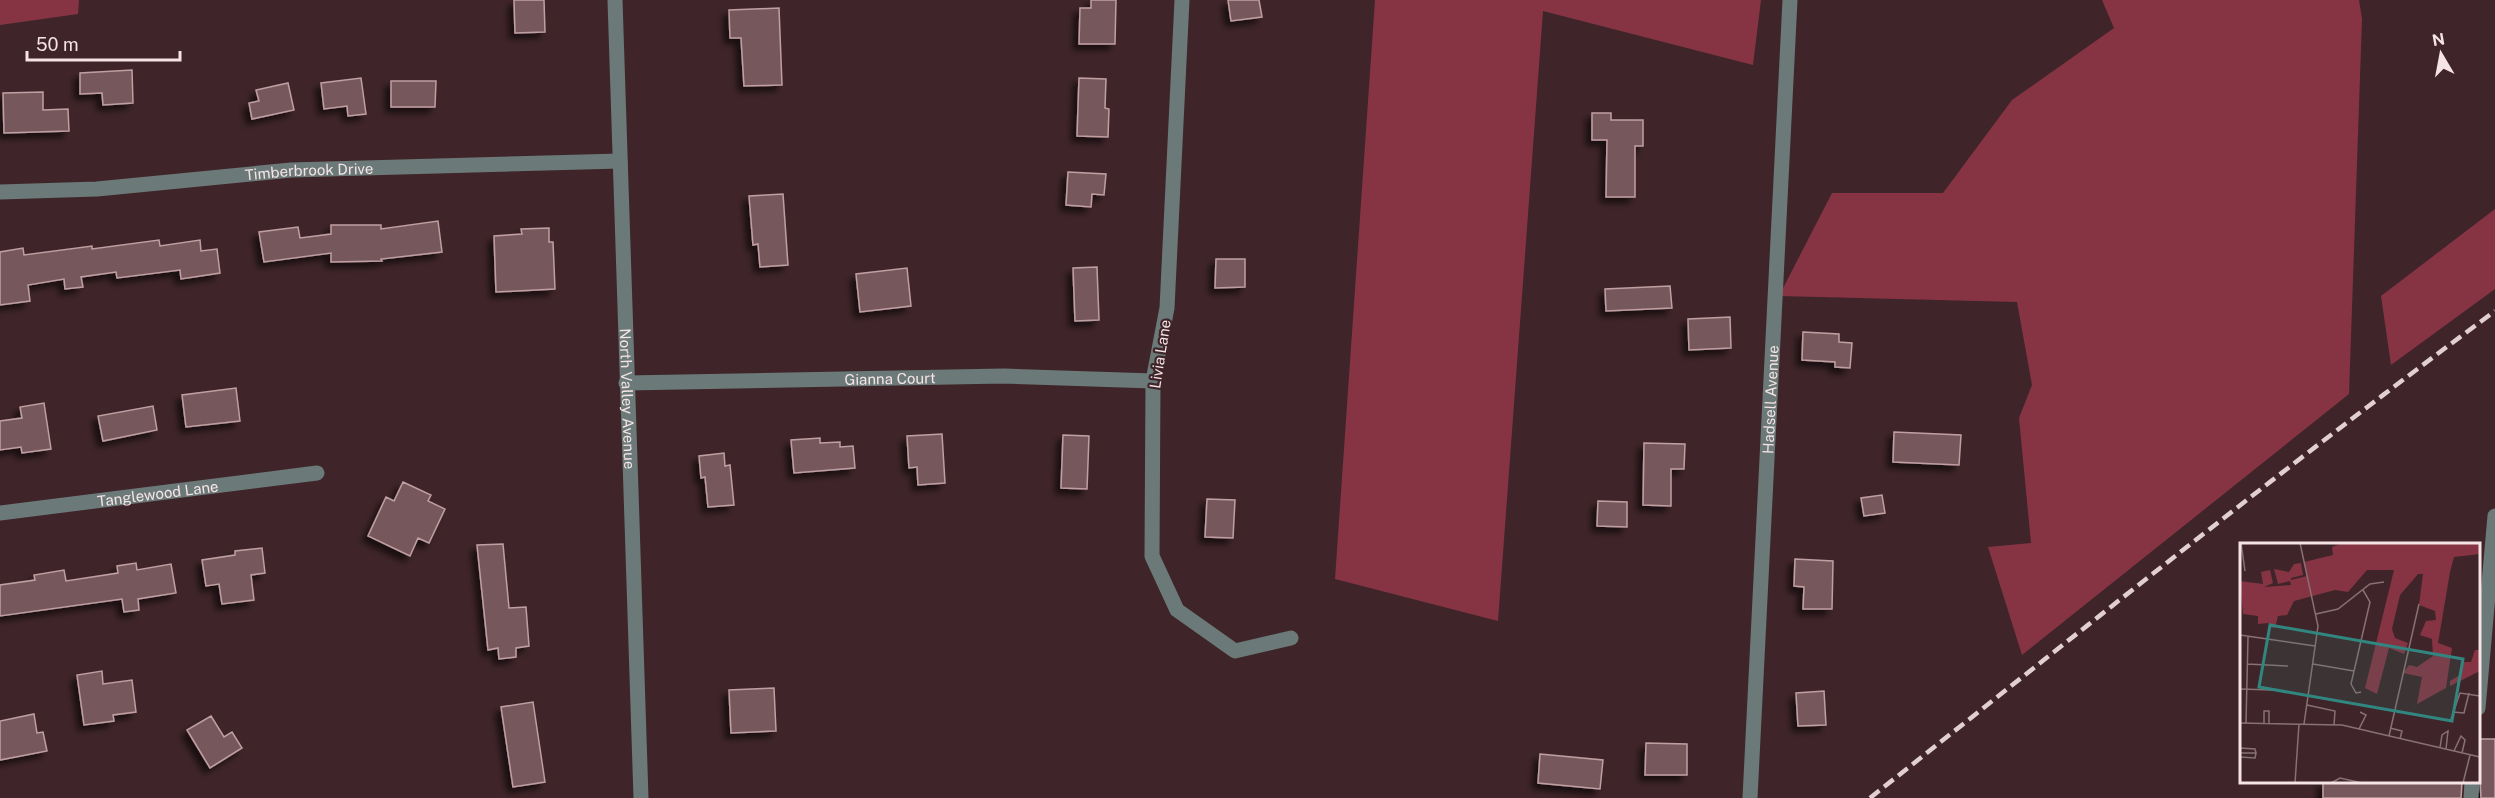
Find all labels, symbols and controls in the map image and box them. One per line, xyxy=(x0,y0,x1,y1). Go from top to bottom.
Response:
scale bar xyxy=(27,24,180,62)
north arrow xyxy=(2411,24,2471,84)
text: N xyxy=(2431,29,2446,50)
text: 50 m xyxy=(36,34,79,55)
street label: Timberbrook Drive xyxy=(244,159,374,183)
street label: Livia Lane xyxy=(1146,318,1174,390)
street label: North Valley Avenue xyxy=(617,328,639,470)
street label: Hadsell Avenue xyxy=(1759,345,1781,454)
street label: Gianna Court xyxy=(844,369,936,387)
street label: Tanglewood Lane xyxy=(96,477,219,509)
inset map xyxy=(2240,543,2480,783)

